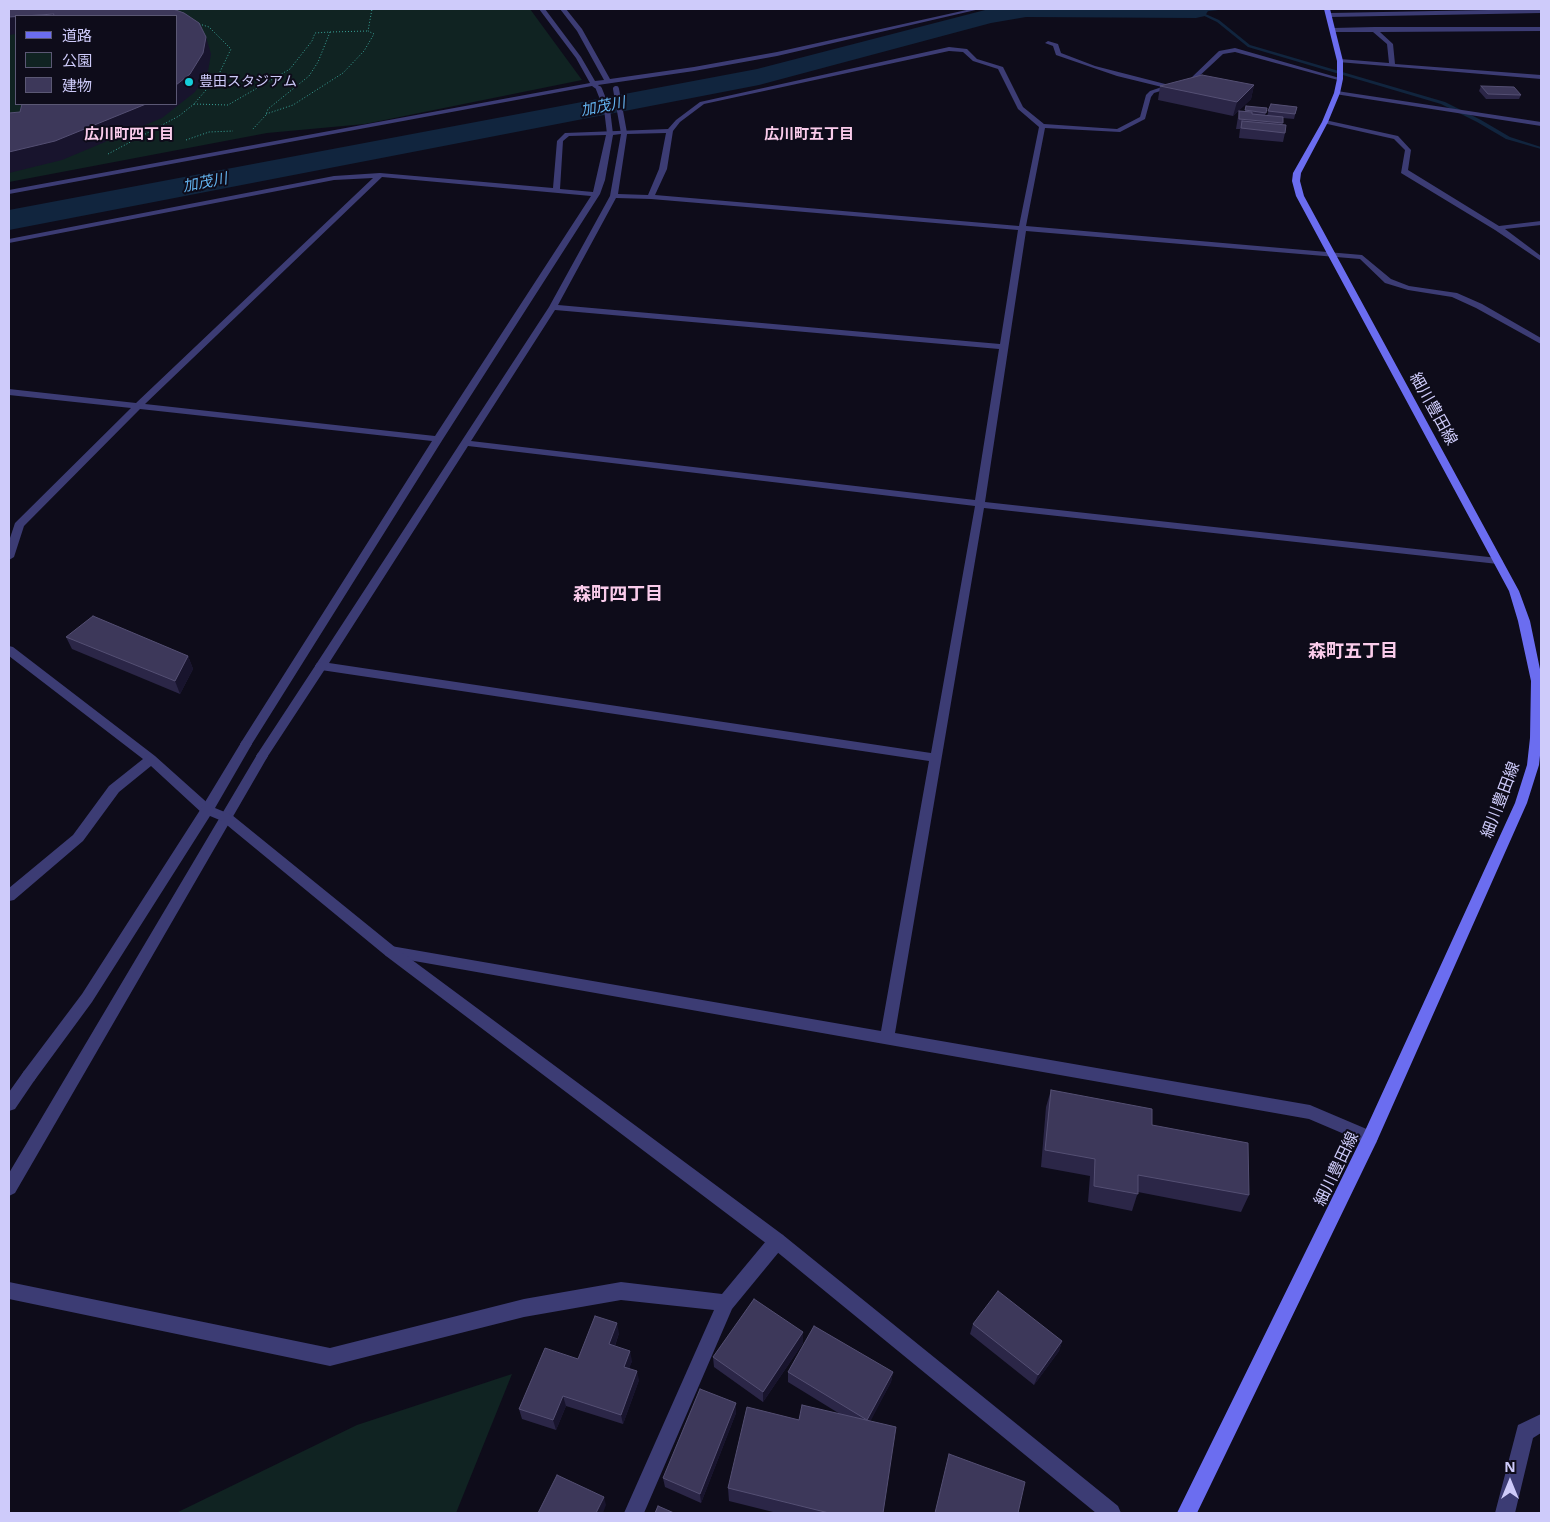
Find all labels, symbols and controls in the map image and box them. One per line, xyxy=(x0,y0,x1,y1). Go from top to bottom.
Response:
legend xyxy=(15,15,178,105)
text: 道路 xyxy=(62,25,92,45)
text: 公園 xyxy=(62,50,92,70)
place label: 豊田スタジアム xyxy=(199,74,297,90)
text: 建物 xyxy=(62,75,92,95)
marker: 豊田スタジアム xyxy=(183,76,195,88)
water label: 加茂川 xyxy=(579,94,627,120)
district label: 広川町四丁目 xyxy=(84,126,174,144)
district label: 広川町五丁目 xyxy=(764,126,854,144)
water label: 加茂川 xyxy=(181,170,229,196)
street label: 細川豊田線 xyxy=(1405,369,1461,449)
district label: 森町四丁目 xyxy=(573,584,663,606)
district label: 森町五丁目 xyxy=(1308,641,1398,663)
street label: 細川豊田線 xyxy=(1478,759,1524,841)
street label: 細川豊田線 xyxy=(1311,1129,1363,1209)
north arrow xyxy=(1485,1457,1535,1507)
text: N xyxy=(1504,1457,1516,1476)

